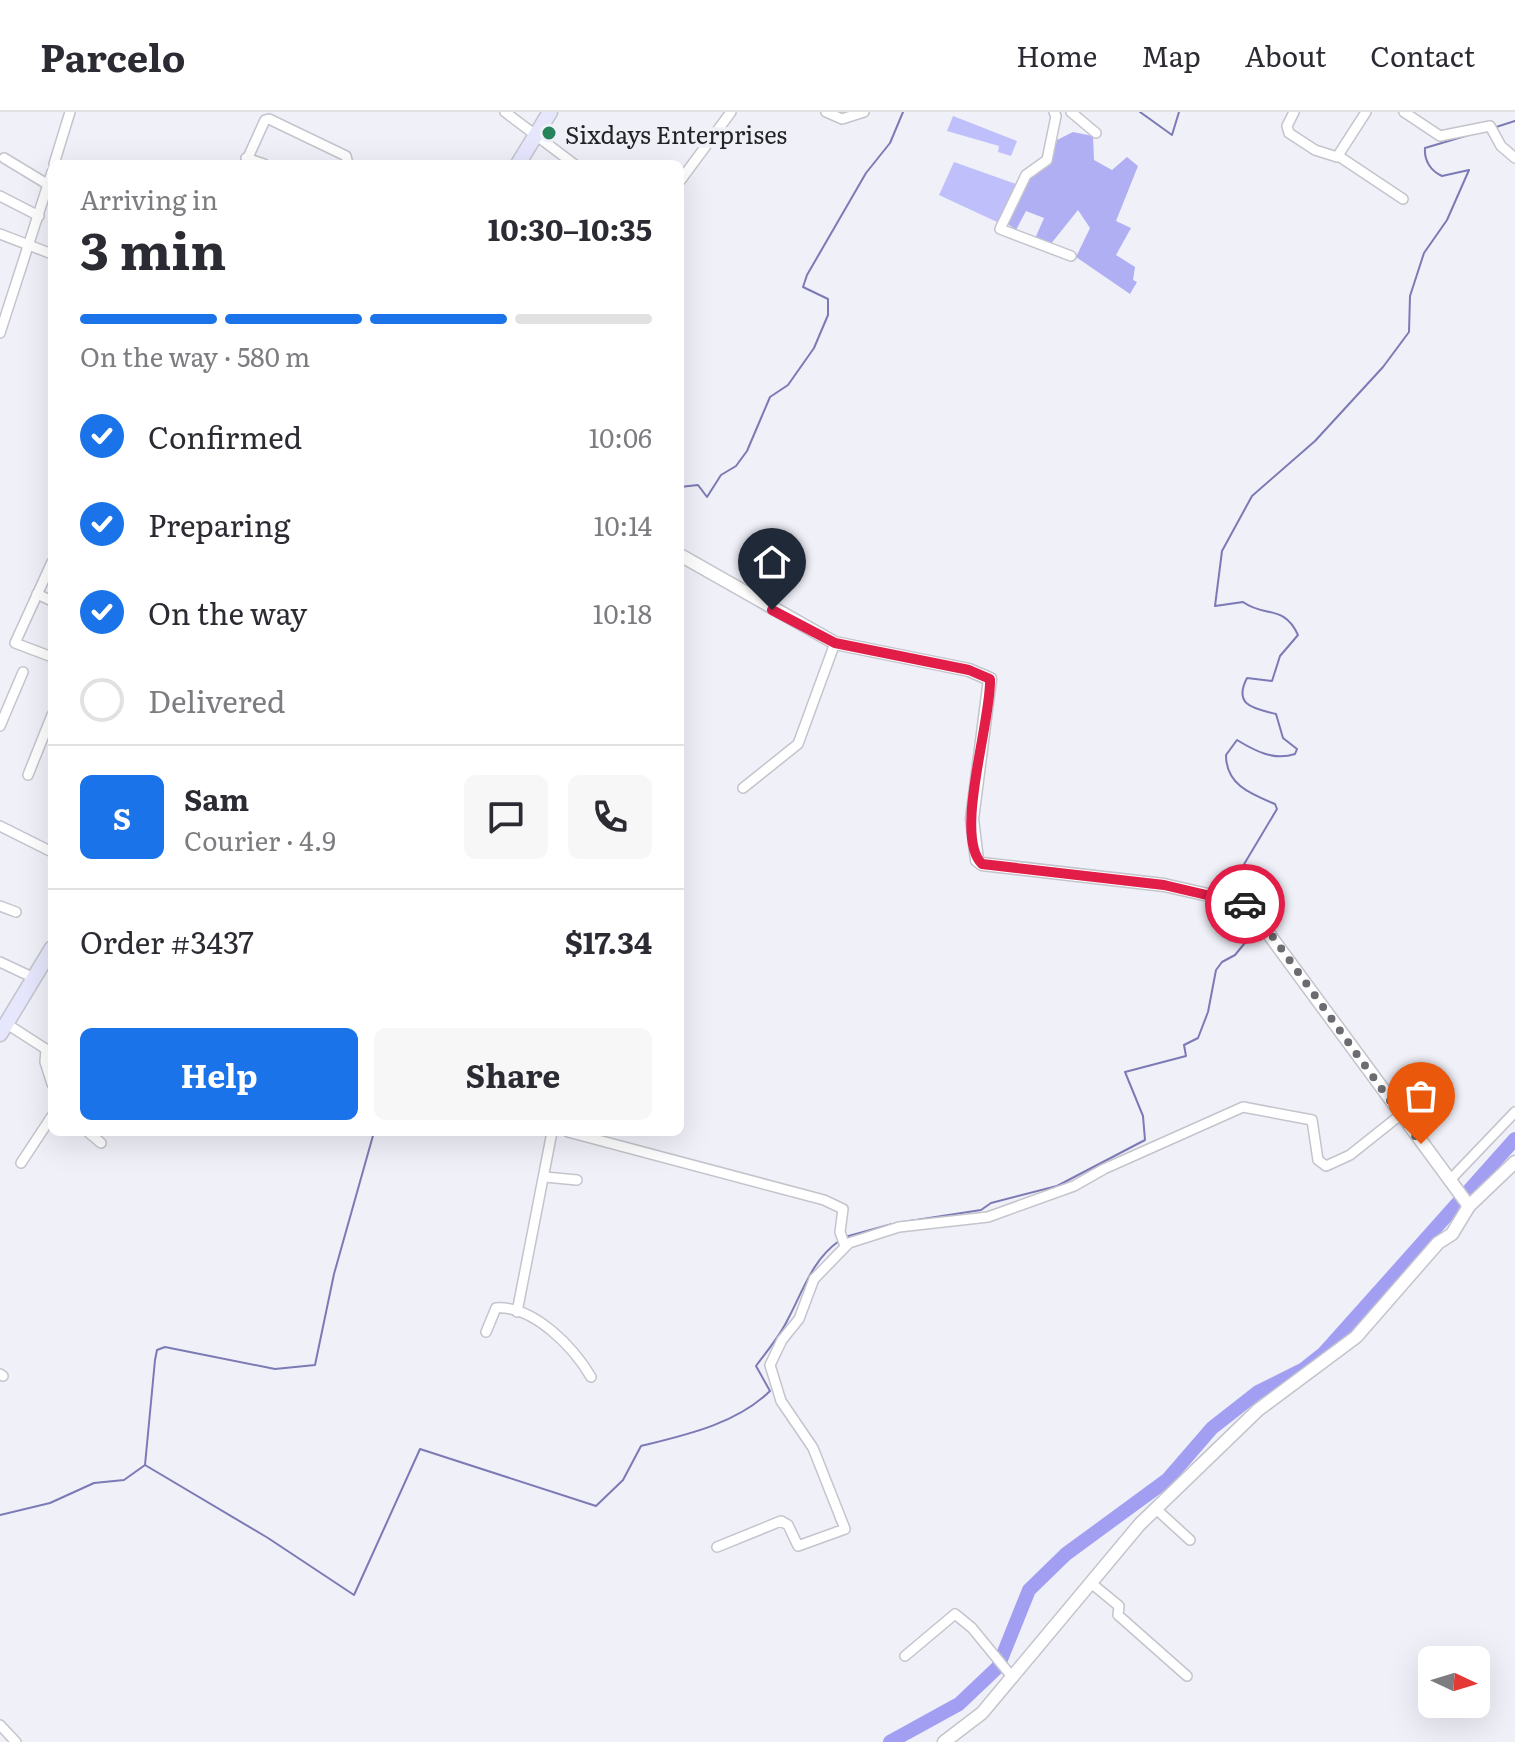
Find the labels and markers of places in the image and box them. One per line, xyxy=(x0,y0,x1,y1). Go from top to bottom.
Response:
place label: Sixdays Enterprises xyxy=(565,116,787,151)
marker: Sixdays Enterprises xyxy=(540,124,558,142)
pin xyxy=(738,528,806,610)
pin xyxy=(1387,1062,1455,1144)

